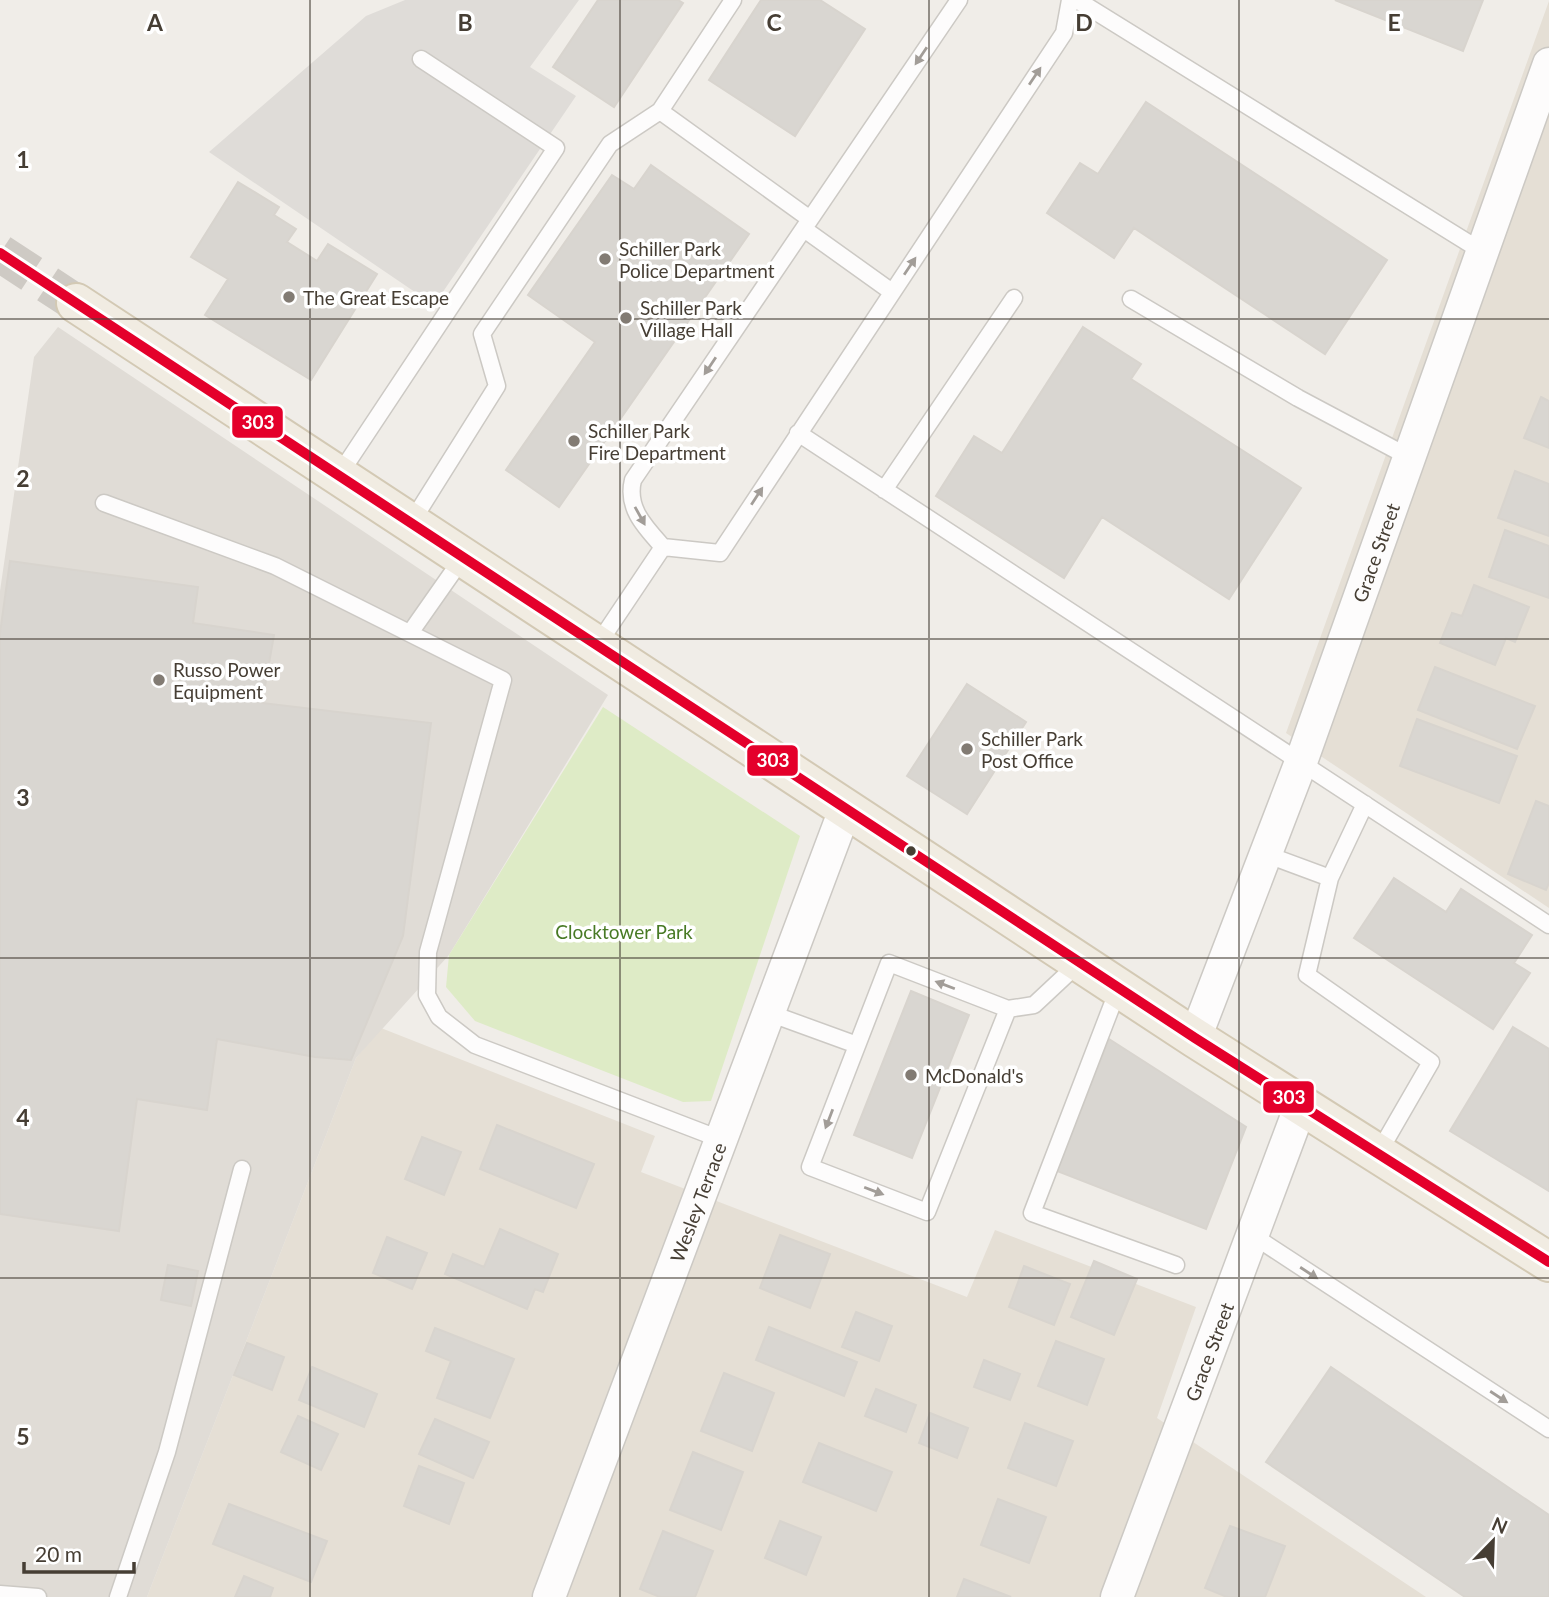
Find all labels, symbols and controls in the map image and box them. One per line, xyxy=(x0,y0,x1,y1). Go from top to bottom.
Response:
text: A xyxy=(146,8,164,36)
text: B xyxy=(457,8,473,36)
text: C xyxy=(766,8,782,36)
text: D xyxy=(1075,8,1093,36)
text: E xyxy=(1387,8,1401,36)
one-way arrow xyxy=(915,47,928,66)
one-way arrow xyxy=(1029,66,1042,86)
text: 1 xyxy=(16,145,30,173)
place label: Schiller Park Police Department xyxy=(619,237,775,282)
marker: Schiller Park Police Department xyxy=(597,251,613,267)
one-way arrow xyxy=(903,256,916,275)
place label: The Great Escape xyxy=(303,286,449,309)
marker: The Great Escape xyxy=(281,289,297,305)
place label: Schiller Park Village Hall xyxy=(640,296,742,341)
marker: Schiller Park Village Hall xyxy=(618,310,634,326)
one-way arrow xyxy=(703,357,717,375)
line badge: 303 xyxy=(231,405,284,439)
text: 303 xyxy=(241,410,275,433)
place label: Schiller Park Fire Department xyxy=(588,419,726,464)
marker: Schiller Park Fire Department xyxy=(566,433,582,449)
text: 2 xyxy=(16,464,30,492)
one-way arrow xyxy=(750,487,764,505)
street label: Grace Street xyxy=(1347,500,1404,605)
one-way arrow xyxy=(633,507,645,527)
place label: Russo Power Equipment xyxy=(173,658,281,703)
marker: Russo Power Equipment xyxy=(151,672,167,688)
place label: Schiller Park Post Office xyxy=(981,727,1083,772)
marker: Schiller Park Post Office xyxy=(959,741,975,757)
line badge: 303 xyxy=(746,744,799,777)
text: 303 xyxy=(756,748,790,771)
text: 3 xyxy=(16,783,30,811)
unlabelled marker xyxy=(904,844,918,858)
park label: Clocktower Park xyxy=(555,920,693,943)
one-way arrow xyxy=(934,979,955,990)
place label: McDonald's xyxy=(925,1064,1024,1087)
marker: McDonald's xyxy=(903,1067,919,1083)
line badge: 303 xyxy=(1262,1080,1315,1114)
text: 303 xyxy=(1272,1085,1306,1108)
text: 4 xyxy=(16,1103,30,1131)
one-way arrow xyxy=(823,1109,834,1130)
street label: Wesley Terrace xyxy=(665,1139,730,1265)
one-way arrow xyxy=(864,1186,885,1197)
one-way arrow xyxy=(1299,1266,1319,1279)
street label: Grace Street xyxy=(1180,1299,1238,1404)
one-way arrow xyxy=(1490,1390,1509,1403)
text: 5 xyxy=(16,1422,30,1450)
north arrow xyxy=(1458,1506,1528,1576)
text: N xyxy=(1489,1511,1511,1538)
scale bar xyxy=(24,1530,135,1574)
text: 20 m xyxy=(35,1541,82,1566)

